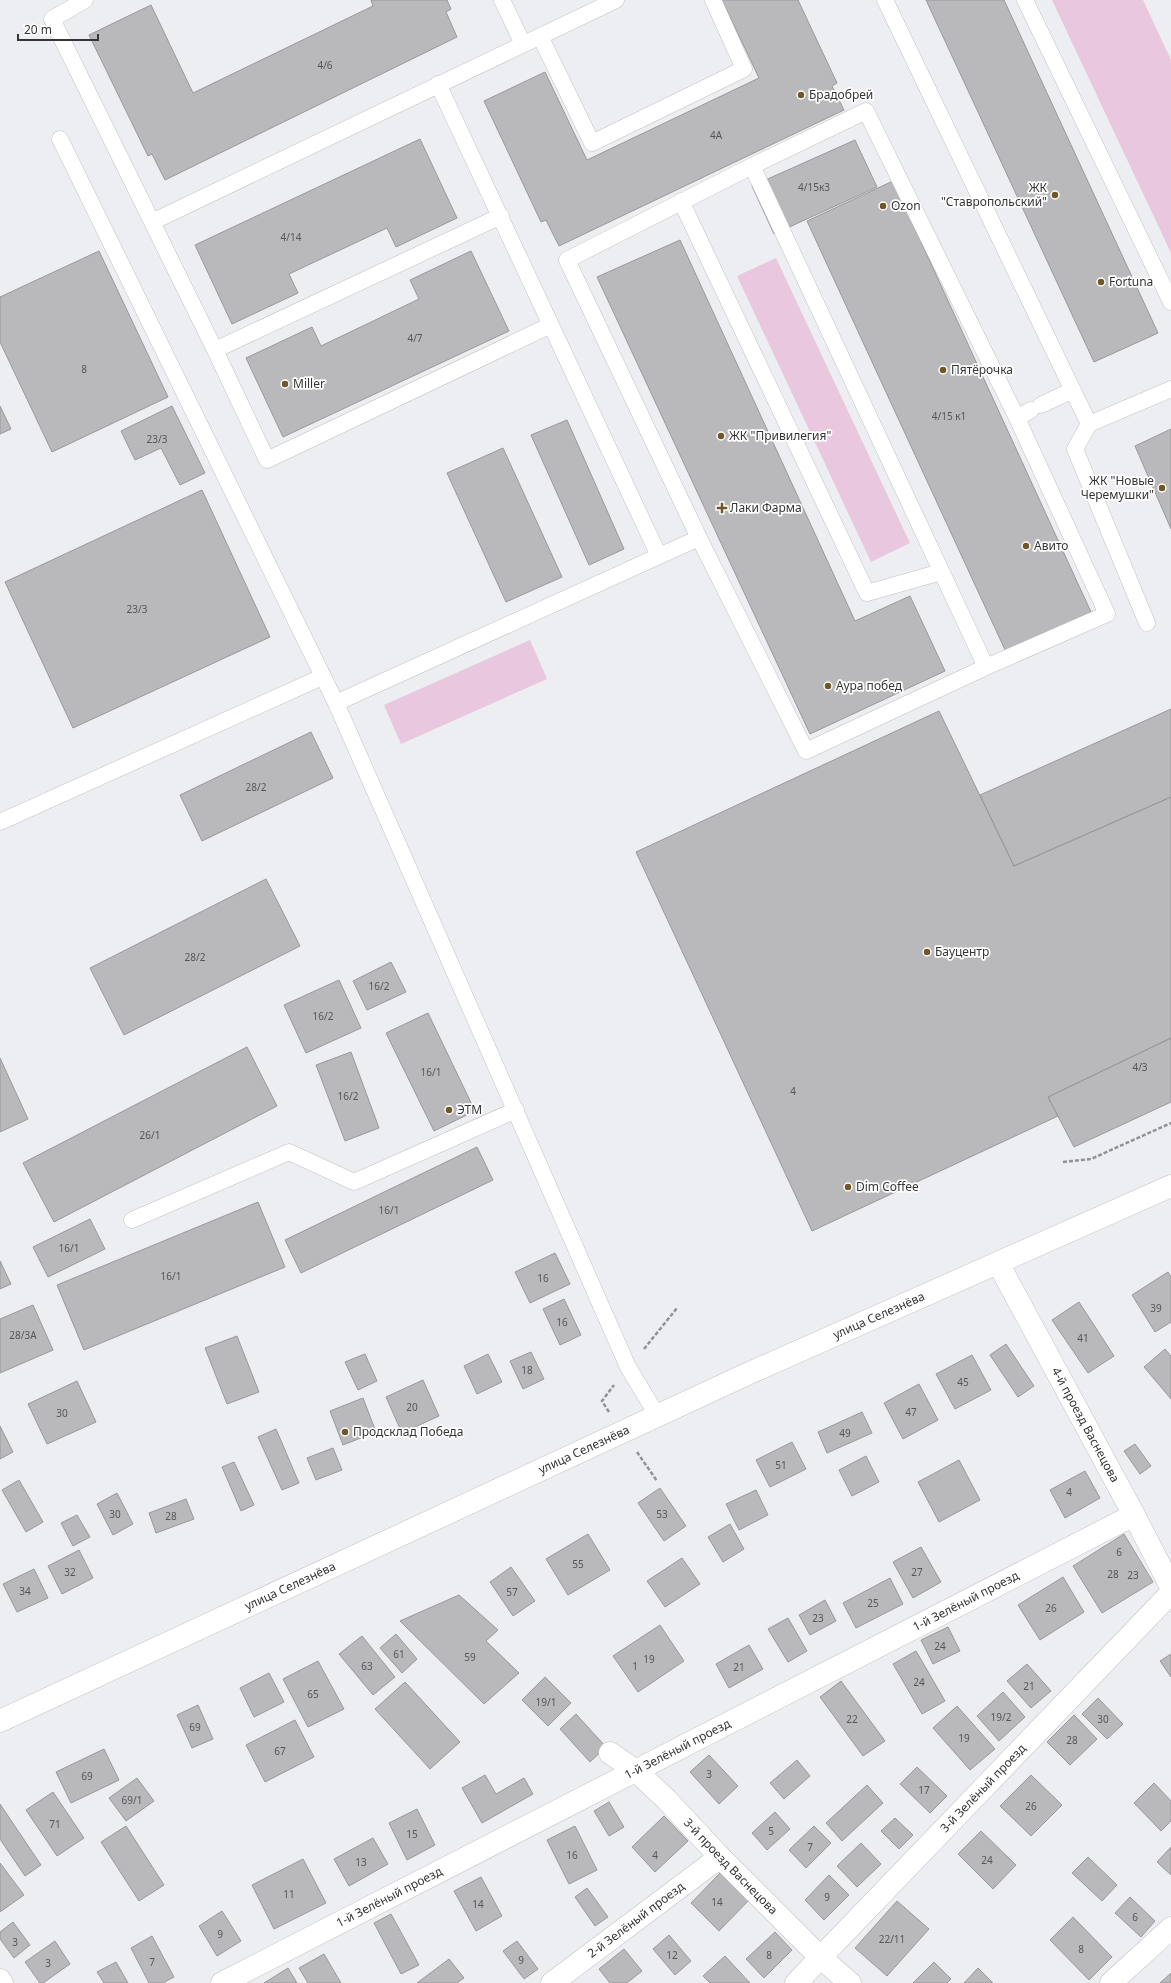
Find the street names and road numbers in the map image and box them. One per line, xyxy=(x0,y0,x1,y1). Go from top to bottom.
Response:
street label: улица Селезнёва xyxy=(830,1287,927,1343)
street label: 4-й проезд Васнецова xyxy=(1048,1364,1124,1485)
street label: улица Селезнёва xyxy=(536,1421,632,1478)
street label: улица Селезнёва xyxy=(242,1557,338,1614)
street label: 1-й Зелёный проезд xyxy=(910,1566,1022,1635)
street label: 1-й Зелёный проезд xyxy=(621,1714,734,1783)
street label: 3-й Зелёный проезд xyxy=(936,1739,1030,1836)
street label: 3-й проезд Васнецова xyxy=(680,1814,782,1918)
street label: 1-й Зелёный проезд xyxy=(333,1862,446,1931)
street label: 2-й Зелёный проезд xyxy=(584,1877,688,1962)

